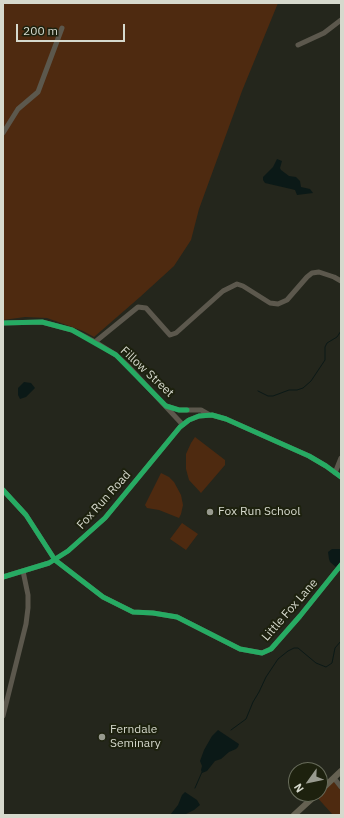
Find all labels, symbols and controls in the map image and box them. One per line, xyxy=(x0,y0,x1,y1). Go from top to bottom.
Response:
scale bar xyxy=(18,16,127,42)
text: 200 m xyxy=(23,23,58,38)
street label: Fillow Street xyxy=(117,344,177,400)
street label: Fox Run Road xyxy=(74,468,134,532)
place label: Fox Run School xyxy=(218,505,301,519)
marker: Fox Run School xyxy=(205,507,215,517)
street label: Little Fox Lane xyxy=(259,576,321,644)
place label: Ferndale Seminary xyxy=(110,723,161,751)
marker: Ferndale Seminary xyxy=(97,732,107,742)
north arrow xyxy=(288,762,328,802)
text: N xyxy=(291,781,307,795)

